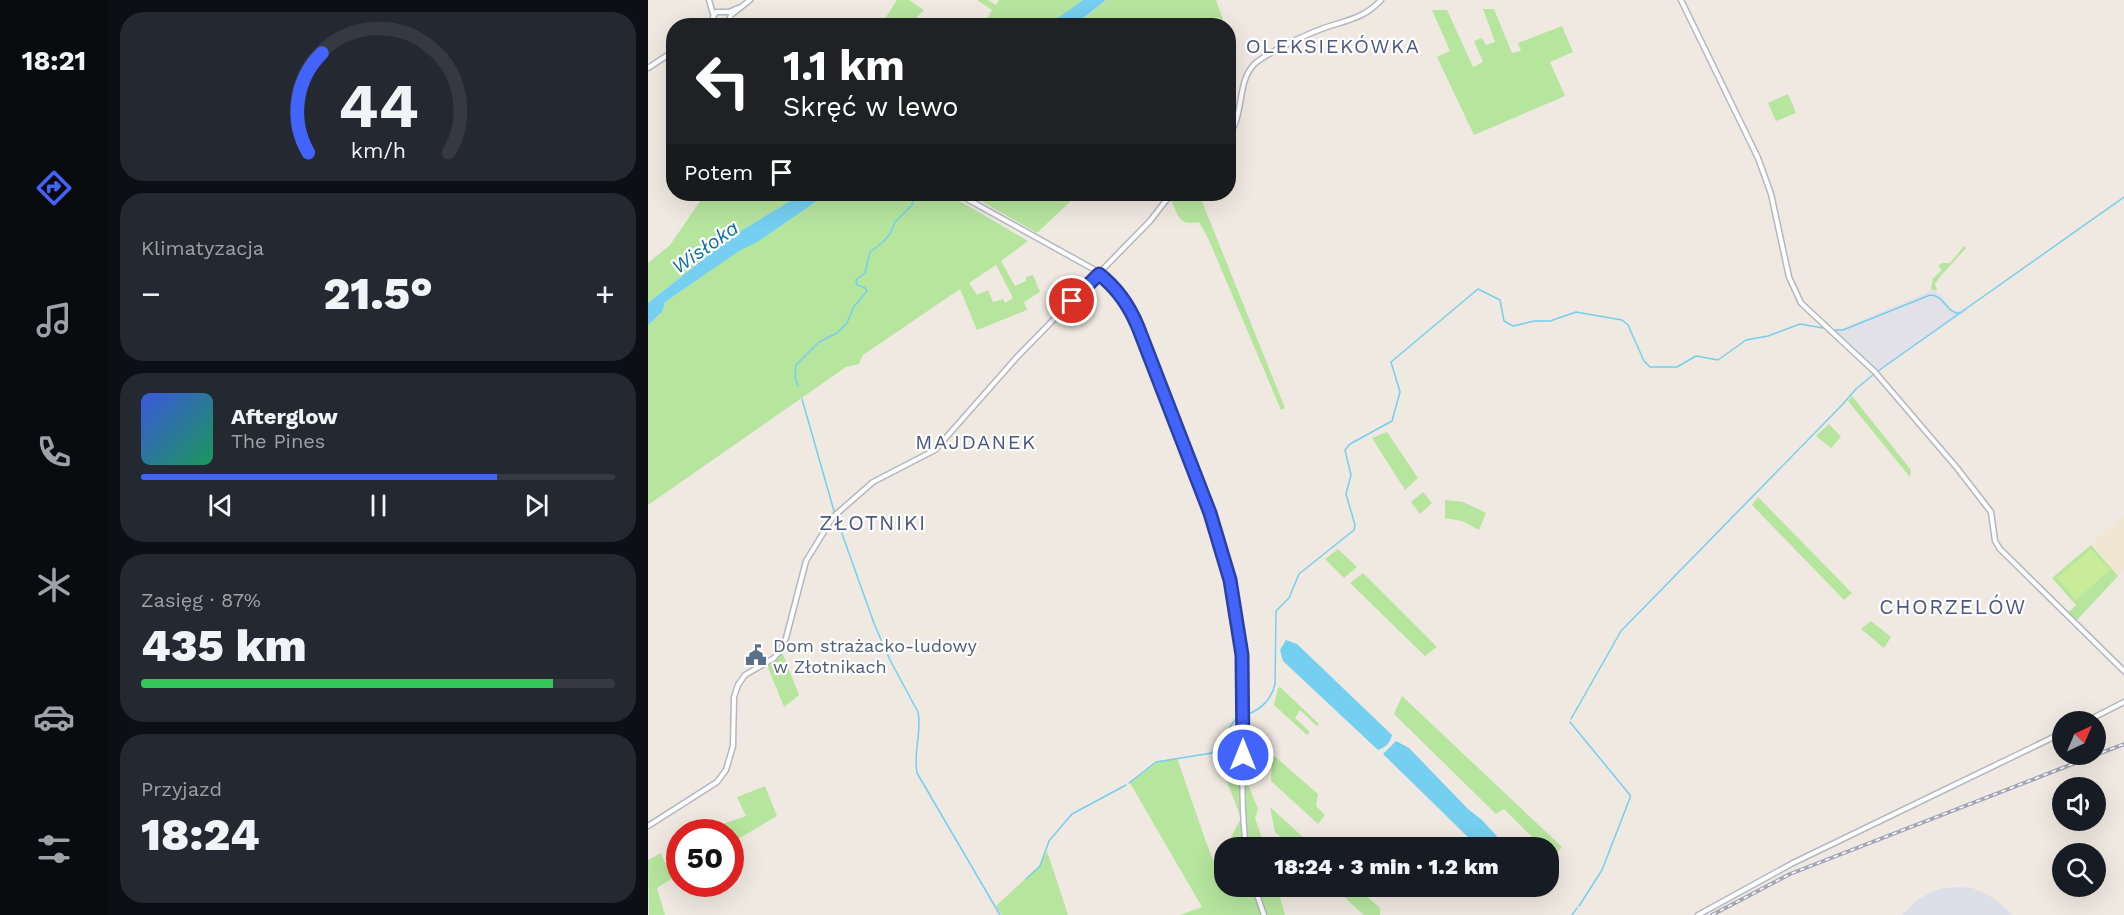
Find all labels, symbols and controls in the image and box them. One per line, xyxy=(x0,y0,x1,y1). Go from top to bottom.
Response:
district label: OLEKSIEKÓWKA xyxy=(1246,34,1420,58)
text: 1.1 km xyxy=(783,41,905,90)
icon: left xyxy=(684,42,762,120)
text: 18:21 xyxy=(22,45,86,77)
text: 44 xyxy=(338,69,418,142)
text: Skręć w lewo xyxy=(783,91,959,123)
text: km/h xyxy=(350,139,406,164)
icon: arrive xyxy=(765,156,798,189)
text: Potem xyxy=(684,160,753,185)
icon: directions xyxy=(33,167,75,209)
water label: Wisłoka xyxy=(667,215,743,279)
text: Klimatyzacja xyxy=(141,236,264,260)
text: 21.5° xyxy=(323,267,433,320)
text: − xyxy=(141,274,161,313)
text: + xyxy=(595,274,615,313)
pin xyxy=(1046,275,1097,326)
icon: arrive xyxy=(1055,284,1088,317)
icon: music xyxy=(33,299,75,341)
text: Afterglow xyxy=(231,404,338,429)
text: The Pines xyxy=(231,429,325,453)
district label: MAJDANEK xyxy=(915,430,1037,454)
icon: phone xyxy=(33,431,75,473)
icon: previous xyxy=(204,489,237,522)
icon: pause xyxy=(362,489,395,522)
icon: next xyxy=(520,489,553,522)
district label: ZŁOTNIKI xyxy=(819,510,927,535)
icon: climate xyxy=(33,564,75,606)
text: Zasięg · 87% xyxy=(141,588,261,612)
district label: CHORZELÓW xyxy=(1879,594,2027,619)
text: 435 km xyxy=(141,619,307,672)
place label: Dom strażacko-ludowy w Złotnikach xyxy=(773,635,978,677)
public building icon: Dom strażacko-ludowy w Złotnikach xyxy=(744,643,768,667)
icon: car xyxy=(33,696,75,738)
north arrow xyxy=(2052,711,2106,765)
map controls xyxy=(2052,711,2106,897)
position arrow xyxy=(1211,723,1275,787)
text: Przyjazd xyxy=(141,777,222,801)
button: sound xyxy=(2052,777,2106,831)
text: 18:24 xyxy=(141,808,260,861)
speed limit sign: 50 xyxy=(666,819,744,897)
icon: filters xyxy=(33,828,75,870)
button: search xyxy=(2052,843,2106,897)
text: 18:24 · 3 min · 1.2 km xyxy=(1274,854,1499,879)

